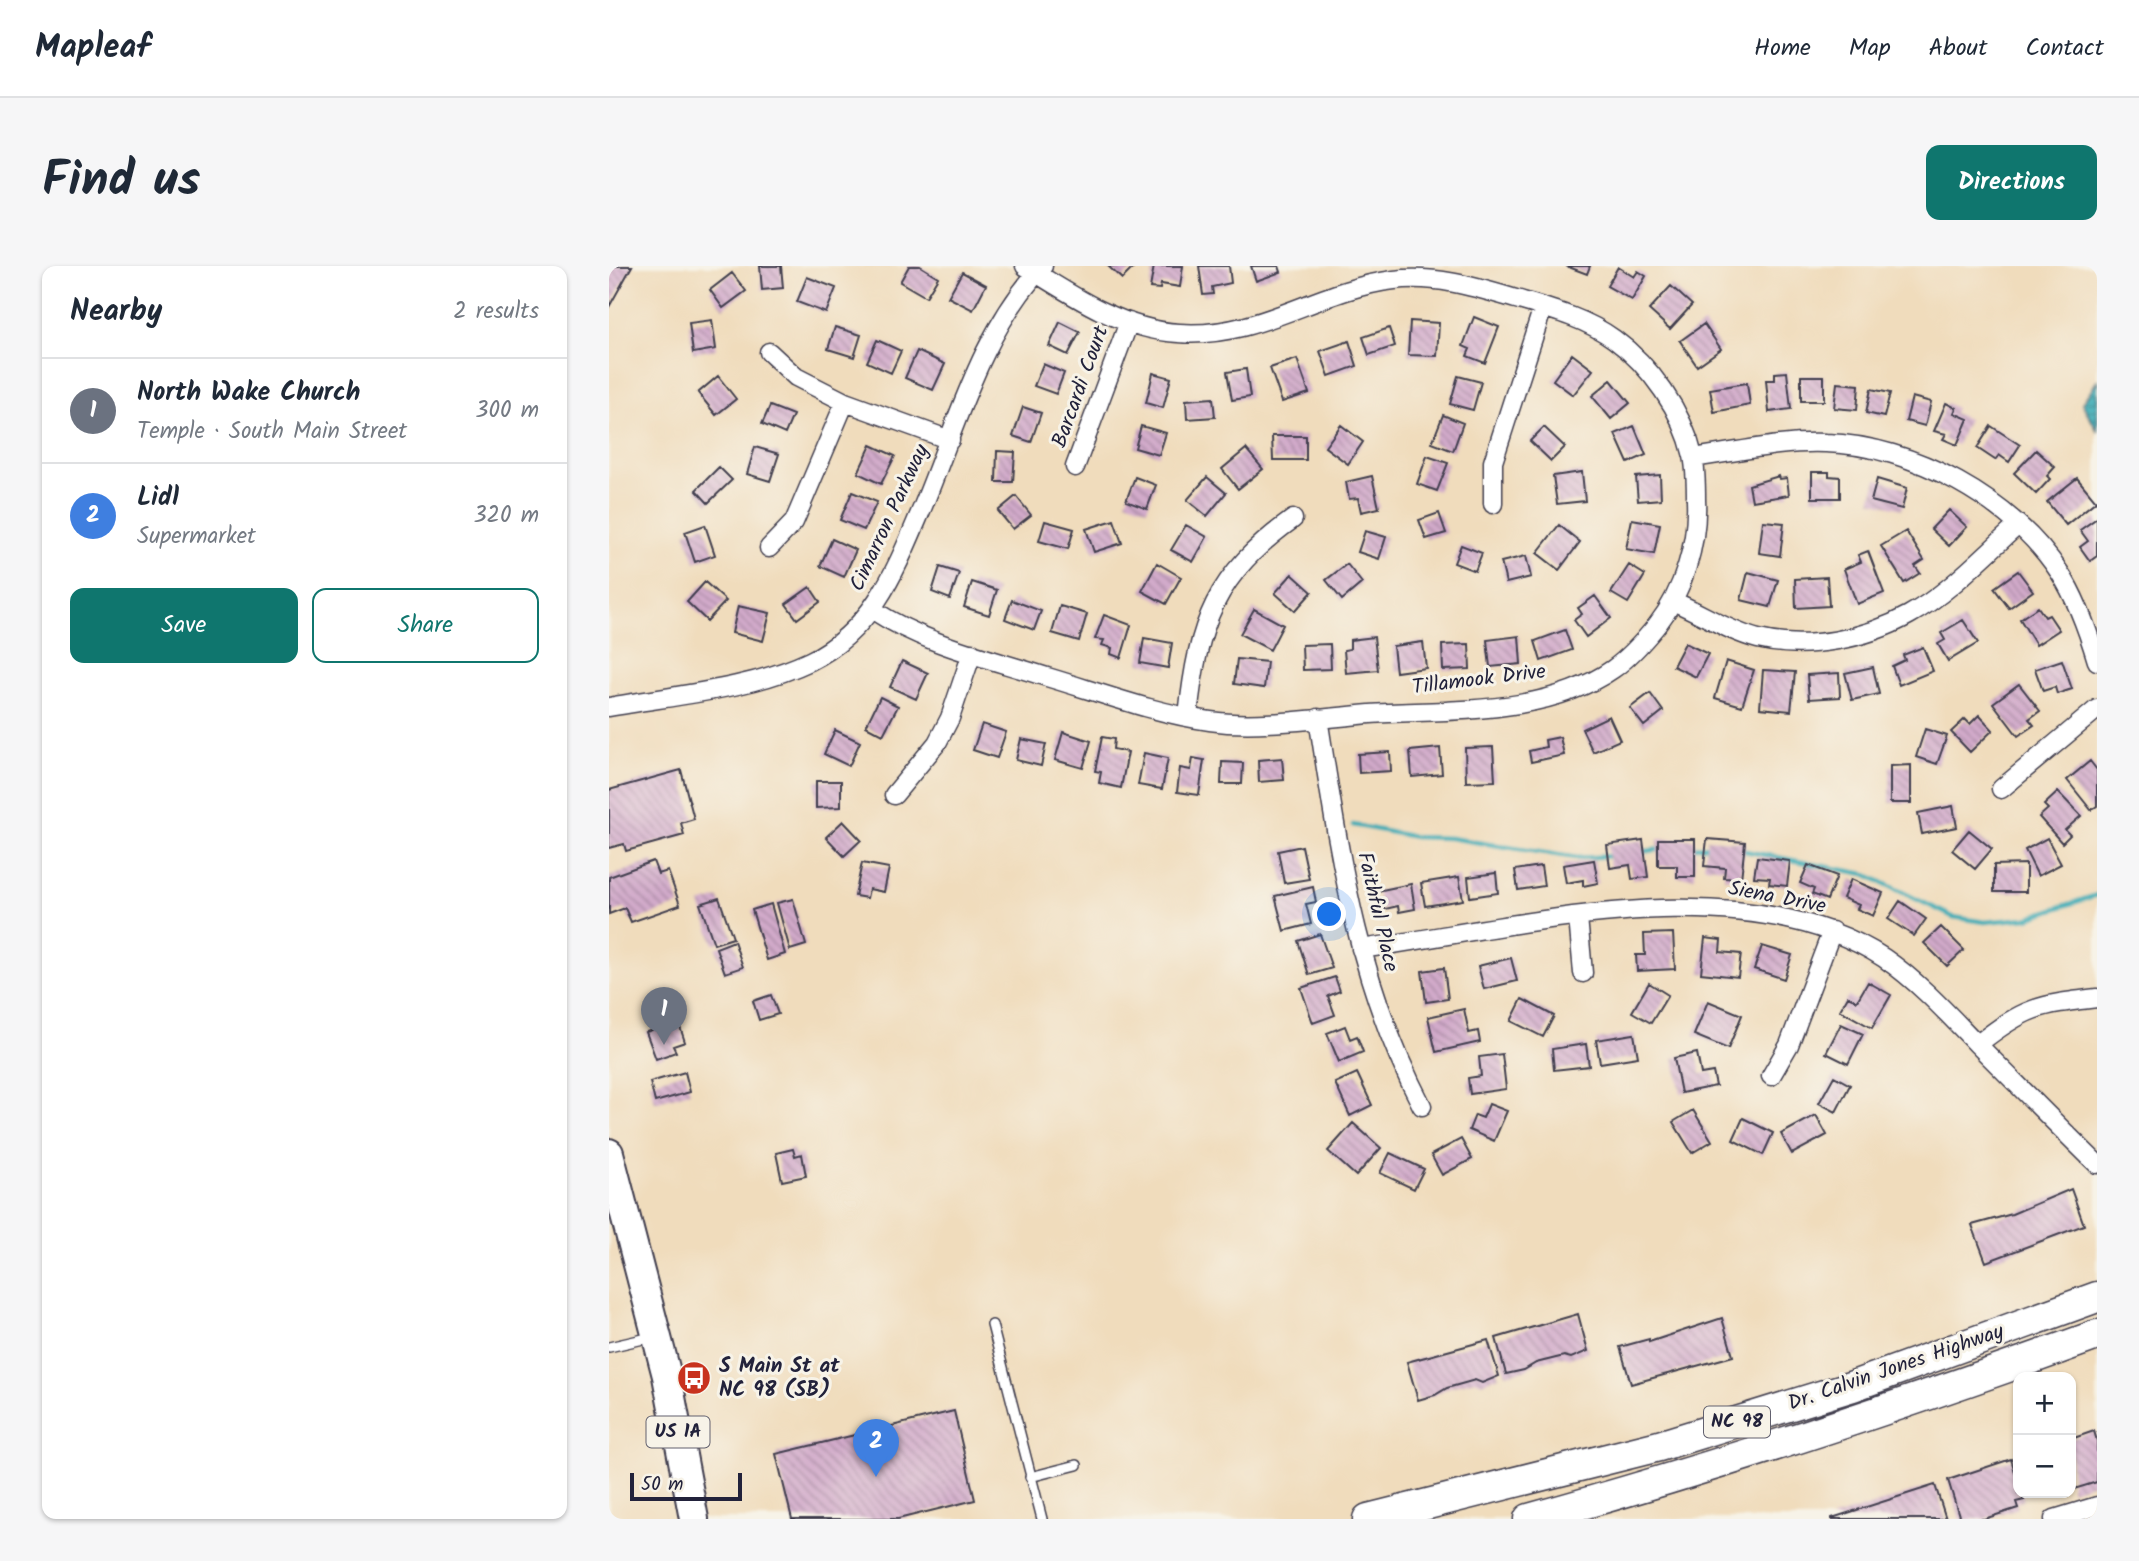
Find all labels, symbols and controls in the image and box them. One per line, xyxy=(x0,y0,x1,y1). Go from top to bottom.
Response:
text: Mapleaf xyxy=(35,22,151,75)
text: Home xyxy=(1754,29,1811,68)
text: Map xyxy=(1849,29,1891,68)
text: About xyxy=(1929,29,1987,68)
text: Contact xyxy=(2025,29,2104,68)
text: Find us xyxy=(42,143,200,221)
button: Directions xyxy=(1926,145,2097,220)
text: Nearby xyxy=(70,288,162,336)
text: 2 results xyxy=(453,294,539,330)
street label: Barcardi Court xyxy=(1044,321,1119,453)
text: North Wake Church xyxy=(137,372,360,414)
text: 1 xyxy=(90,393,96,429)
text: 300 m xyxy=(475,393,539,429)
text: Temple · South Main Street xyxy=(137,414,407,450)
street label: Cimarron Parkway xyxy=(841,439,939,597)
text: Lidl xyxy=(137,477,179,519)
text: 2 xyxy=(86,498,100,534)
text: 320 m xyxy=(473,498,539,534)
text: Supermarket xyxy=(137,519,256,555)
button: Save xyxy=(70,588,298,663)
button: Share xyxy=(312,588,539,663)
street label: Tillamook Drive xyxy=(1410,655,1548,705)
street label: Faithful Place xyxy=(1347,849,1407,976)
street label: Siena Drive xyxy=(1725,872,1829,924)
your location xyxy=(1312,897,1346,931)
pin: 1 xyxy=(641,987,687,1045)
street label: Dr. Calvin Jones Highway xyxy=(1784,1315,2009,1420)
place label: S Main St at NC 98 (SB) xyxy=(719,1350,840,1407)
bus stop icon: S Main St at NC 98 (SB) xyxy=(675,1359,713,1397)
map controls xyxy=(2013,1372,2076,1498)
button: + xyxy=(2013,1372,2076,1435)
road number: NC 98 xyxy=(1704,1406,1770,1438)
road number: US 1A xyxy=(647,1416,709,1448)
pin: 2 xyxy=(853,1419,899,1477)
button: − xyxy=(2013,1435,2076,1498)
scale bar xyxy=(630,1470,742,1502)
text: 50 m xyxy=(641,1470,683,1500)

